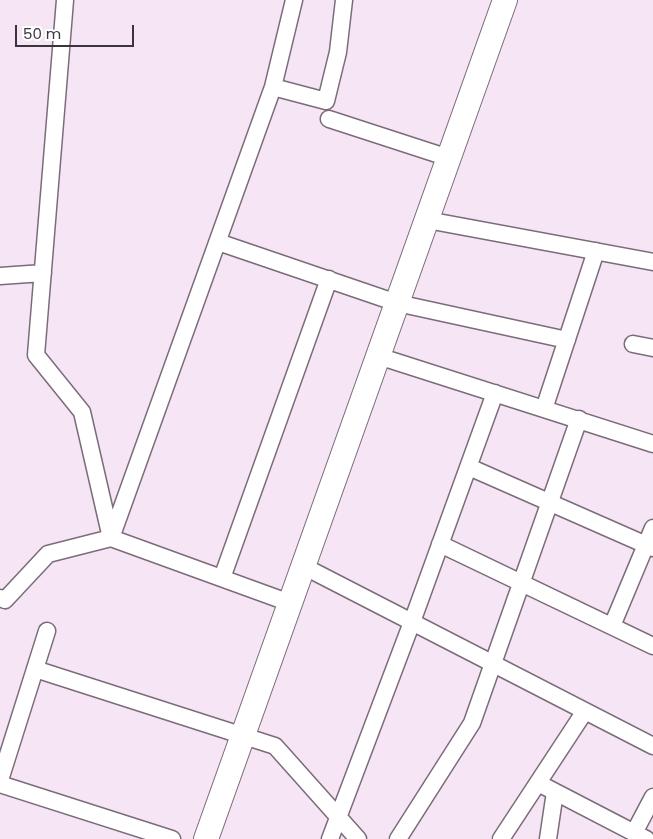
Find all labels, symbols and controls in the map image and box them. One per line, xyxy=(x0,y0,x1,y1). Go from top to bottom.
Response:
scale bar xyxy=(18,15,136,47)
text: 50 m xyxy=(23,23,61,44)

